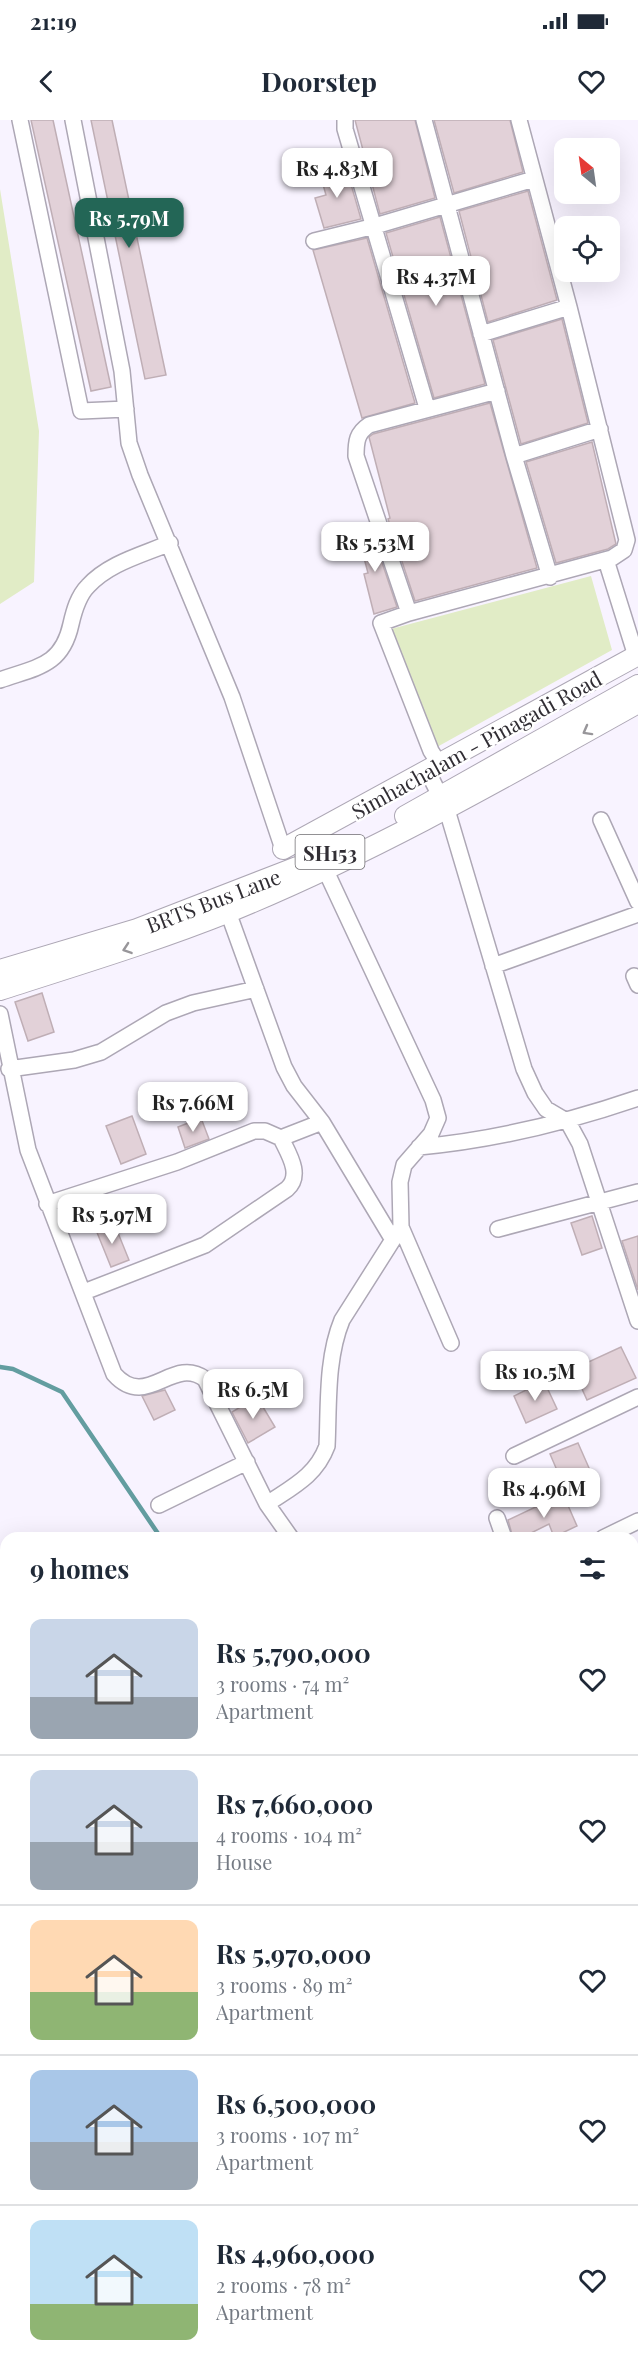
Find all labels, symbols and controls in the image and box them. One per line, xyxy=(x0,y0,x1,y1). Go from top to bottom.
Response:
text: 21:19 xyxy=(30,6,77,36)
text: Doorstep xyxy=(261,63,377,99)
icon: back xyxy=(30,65,63,98)
icon: heart xyxy=(575,65,608,98)
north arrow xyxy=(554,138,620,204)
map controls xyxy=(554,138,620,282)
pin: Rs 4.83M xyxy=(275,148,399,199)
text: Rs 4.83M xyxy=(296,154,378,181)
pin: Rs 5.79M xyxy=(67,198,191,249)
text: Rs 5.79M xyxy=(89,204,169,231)
button: locate xyxy=(554,216,620,282)
pin: Rs 4.37M xyxy=(374,256,498,307)
text: Rs 4.37M xyxy=(396,262,476,289)
pin: Rs 5.53M xyxy=(313,522,437,573)
text: Rs 5.53M xyxy=(335,528,415,555)
street label: Simhachalam - Pinagadi Road xyxy=(346,663,606,825)
one-way arrow xyxy=(583,724,593,735)
road number: SH153 xyxy=(296,835,364,869)
street label: BRTS Bus Lane xyxy=(142,862,284,938)
one-way arrow xyxy=(122,941,133,954)
pin: Rs 7.66M xyxy=(131,1082,255,1133)
text: Rs 7.66M xyxy=(152,1088,234,1115)
pin: Rs 5.97M xyxy=(50,1194,174,1245)
text: Rs 5.97M xyxy=(72,1200,152,1227)
pin: Rs 10.5M xyxy=(473,1351,597,1402)
text: Rs 10.5M xyxy=(494,1357,576,1384)
pin: Rs 6.5M xyxy=(198,1369,308,1420)
text: Rs 6.5M xyxy=(217,1375,289,1402)
pin: Rs 4.96M xyxy=(482,1468,606,1519)
text: Rs 4.96M xyxy=(502,1474,586,1501)
text: 9 homes xyxy=(30,1551,129,1586)
icon: filters xyxy=(576,1552,609,1585)
text: Rs 5,790,000 xyxy=(216,1635,371,1670)
icon: home xyxy=(78,1643,150,1715)
icon: heart xyxy=(576,1663,609,1696)
text: 3 rooms · 74 m² xyxy=(216,1670,349,1697)
text: Apartment xyxy=(216,1697,313,1724)
text: Rs 7,660,000 xyxy=(216,1786,373,1821)
icon: home xyxy=(78,1794,150,1866)
icon: heart xyxy=(576,1814,609,1847)
text: 4 rooms · 104 m² xyxy=(216,1821,362,1848)
text: House xyxy=(216,1848,272,1875)
text: Rs 5,970,000 xyxy=(216,1936,371,1971)
icon: home xyxy=(78,1944,150,2016)
icon: heart xyxy=(576,1964,609,1997)
text: 3 rooms · 89 m² xyxy=(216,1971,352,1998)
text: Apartment xyxy=(216,1998,313,2025)
text: Rs 6,500,000 xyxy=(216,2086,376,2121)
icon: home xyxy=(78,2094,150,2166)
icon: heart xyxy=(576,2114,609,2147)
text: 3 rooms · 107 m² xyxy=(216,2121,359,2148)
text: Apartment xyxy=(216,2148,313,2175)
text: Rs 4,960,000 xyxy=(216,2236,375,2271)
icon: home xyxy=(78,2244,150,2316)
icon: heart xyxy=(576,2264,609,2297)
text: 2 rooms · 78 m² xyxy=(216,2271,351,2298)
text: Apartment xyxy=(216,2298,313,2325)

